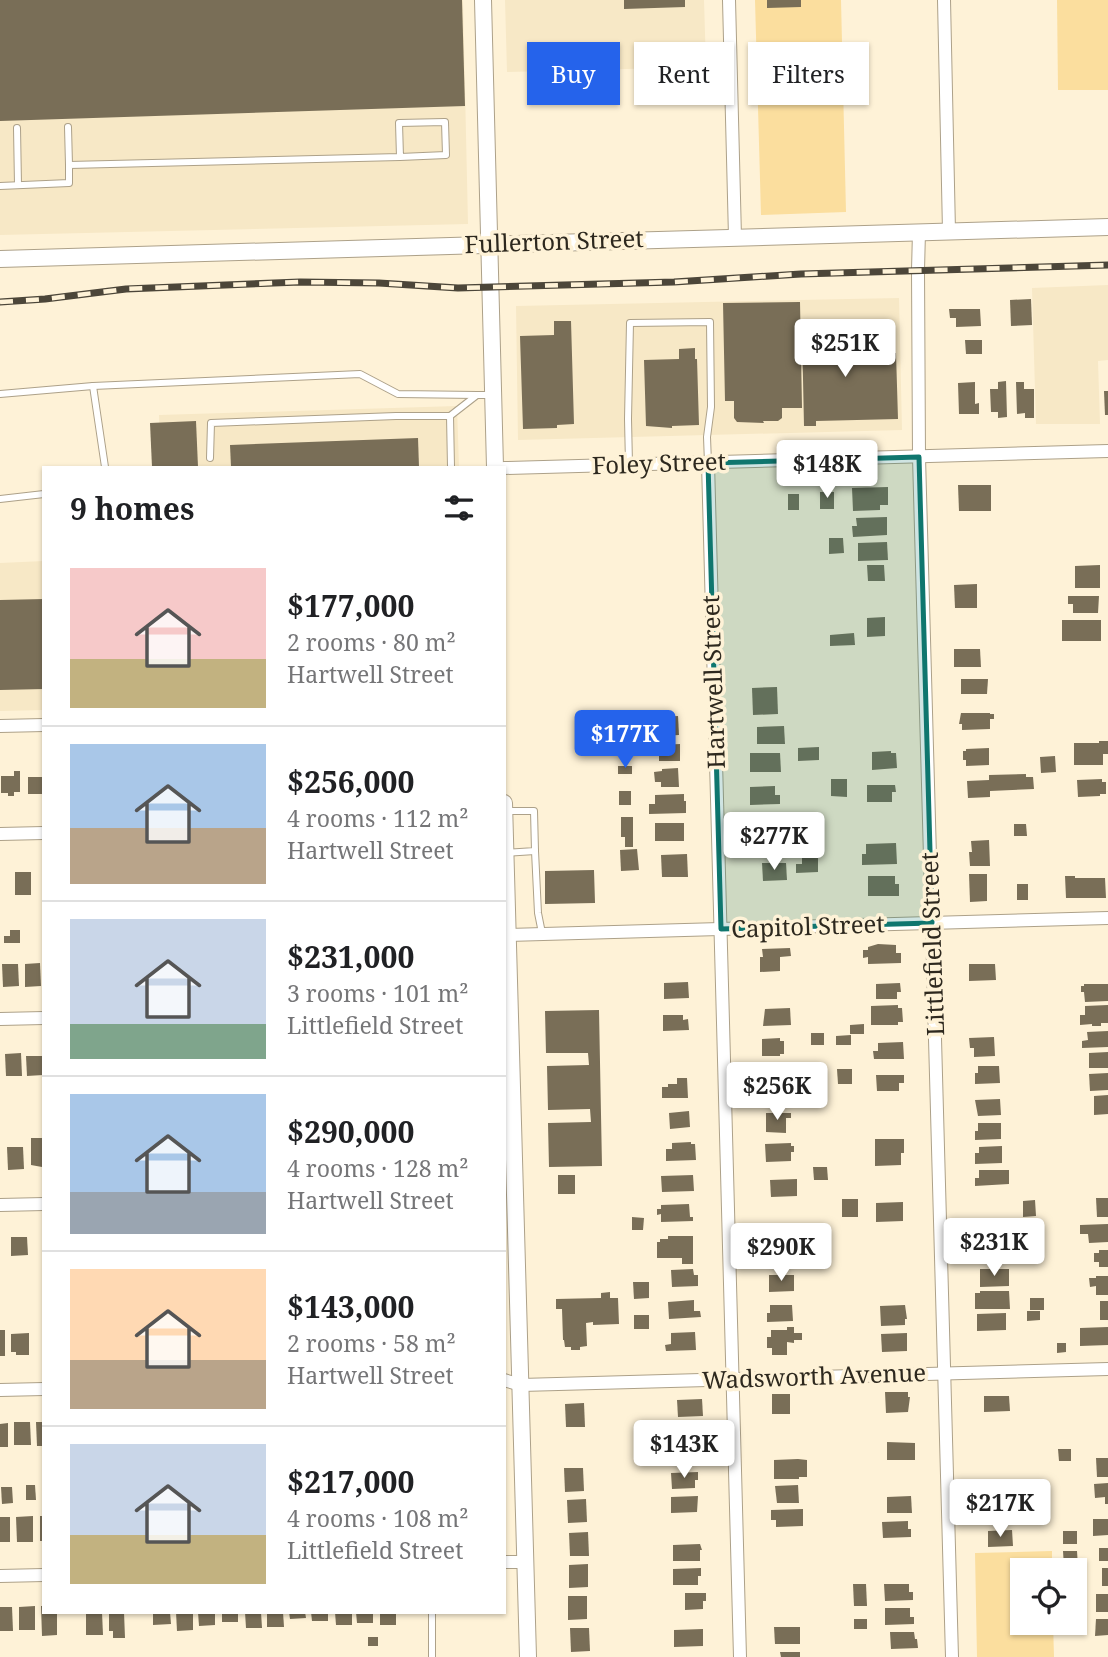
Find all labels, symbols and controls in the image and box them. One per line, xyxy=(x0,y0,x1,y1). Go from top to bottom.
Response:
chip: Buy xyxy=(527,42,620,105)
chip: Rent xyxy=(634,42,734,105)
chip: Filters xyxy=(748,42,869,105)
street label: Fullerton Street xyxy=(464,221,644,260)
pin: $251K xyxy=(796,320,894,379)
text: $251K xyxy=(811,326,879,358)
pin: $148K xyxy=(778,440,876,500)
street label: Foley Street xyxy=(591,444,727,481)
text: $148K xyxy=(793,447,861,479)
text: 9 homes xyxy=(70,488,194,529)
icon: filters xyxy=(440,489,478,527)
text: $177,000 xyxy=(287,585,414,626)
street label: Hartwell Street xyxy=(693,595,732,770)
icon: home xyxy=(126,596,210,680)
text: 2 rooms · 80 m² xyxy=(287,626,456,658)
text: Hartwell Street xyxy=(287,658,454,690)
pin: $177K xyxy=(576,710,674,770)
text: $177K xyxy=(591,717,659,749)
text: $256,000 xyxy=(287,761,414,802)
icon: home xyxy=(126,772,210,856)
text: 4 rooms · 112 m² xyxy=(287,802,469,834)
pin: $277K xyxy=(725,812,823,872)
text: $277K xyxy=(740,819,808,851)
text: Hartwell Street xyxy=(287,834,454,866)
street label: Littlefield Street xyxy=(912,852,951,1037)
street label: Capitol Street xyxy=(731,906,885,945)
text: $231,000 xyxy=(287,936,414,977)
icon: home xyxy=(126,947,210,1031)
text: 3 rooms · 101 m² xyxy=(287,977,469,1009)
text: Littlefield Street xyxy=(287,1009,463,1041)
pin: $256K xyxy=(728,1062,826,1122)
text: $256K xyxy=(743,1069,811,1101)
text: $290,000 xyxy=(287,1111,414,1152)
icon: home xyxy=(126,1122,210,1206)
text: 4 rooms · 128 m² xyxy=(287,1152,469,1184)
text: Hartwell Street xyxy=(287,1184,454,1216)
pin: $231K xyxy=(945,1218,1043,1278)
pin: $290K xyxy=(732,1224,830,1283)
text: $231K xyxy=(960,1225,1028,1257)
text: $290K xyxy=(747,1230,815,1262)
text: $143,000 xyxy=(287,1286,414,1327)
icon: home xyxy=(126,1297,210,1381)
text: 2 rooms · 58 m² xyxy=(287,1327,456,1359)
street label: Wadsworth Avenue xyxy=(701,1355,926,1396)
text: Hartwell Street xyxy=(287,1359,454,1391)
pin: $143K xyxy=(635,1420,733,1480)
text: $143K xyxy=(650,1427,718,1459)
text: $217,000 xyxy=(287,1461,414,1502)
icon: home xyxy=(126,1472,210,1556)
pin: $217K xyxy=(951,1480,1049,1539)
text: $217K xyxy=(966,1486,1034,1518)
text: 4 rooms · 108 m² xyxy=(287,1502,469,1534)
text: Littlefield Street xyxy=(287,1534,463,1566)
map controls xyxy=(1010,1558,1087,1635)
button: locate xyxy=(1010,1558,1087,1635)

